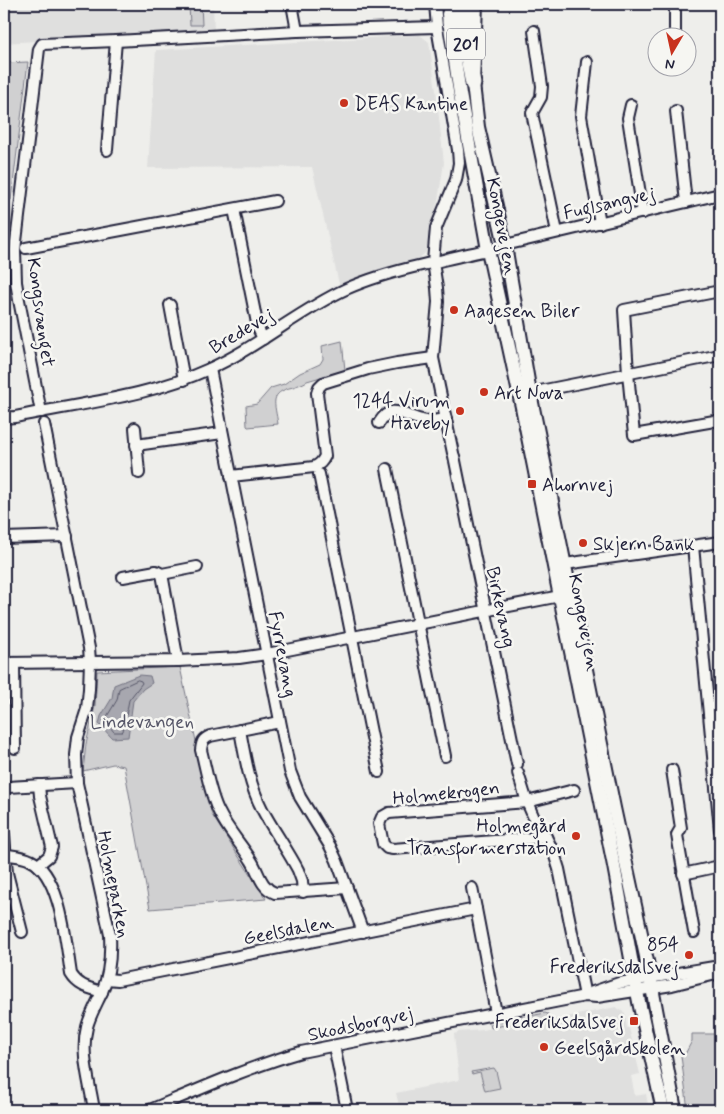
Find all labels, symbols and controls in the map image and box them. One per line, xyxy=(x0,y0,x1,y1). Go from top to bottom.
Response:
north arrow xyxy=(646,28,696,78)
road number: 201 xyxy=(447,29,485,60)
text: N xyxy=(664,54,676,73)
place label: DEAS Kantine xyxy=(354,92,468,117)
marker: DEAS Kantine xyxy=(338,97,350,109)
street label: Kongevejen xyxy=(478,175,523,278)
street label: Fuglsangvej xyxy=(561,181,658,229)
street label: Kongsvænget xyxy=(17,256,61,369)
place label: Aagesen Biler xyxy=(464,299,580,325)
street label: Bredevej xyxy=(205,302,279,361)
marker: Aagesen Biler xyxy=(448,304,460,316)
place label: Art Nova xyxy=(494,381,564,406)
marker: Art Nova xyxy=(478,386,490,398)
place label: 1244 Virum Haveby xyxy=(353,389,450,437)
marker: 1244 Virum Haveby xyxy=(454,405,466,417)
place label: Ahornvej xyxy=(542,473,613,498)
marker: Ahornvej xyxy=(526,478,538,490)
place label: Skjern Bank xyxy=(593,532,695,558)
marker: Skjern Bank xyxy=(577,537,589,549)
street label: Birkevang xyxy=(478,565,521,651)
street label: Kongevejen xyxy=(560,571,605,674)
street label: Fyrrevang xyxy=(261,609,303,700)
park label: Lindevangen xyxy=(90,710,194,737)
street label: Holmekrogen xyxy=(391,775,501,813)
place label: Holmegård Transformerstation xyxy=(406,814,566,864)
street label: Holmeparken xyxy=(91,828,136,940)
marker: Holmegård Transformerstation xyxy=(570,830,582,842)
street label: Geelsdalen xyxy=(241,909,336,951)
place label: 854 Frederiksdalsvej xyxy=(550,933,679,981)
marker: 854 Frederiksdalsvej xyxy=(683,949,695,961)
street label: Skodsborgvej xyxy=(306,1001,415,1049)
place label: Frederiksdalsvej xyxy=(495,1010,624,1036)
marker: Frederiksdalsvej xyxy=(628,1015,640,1027)
place label: Geelsgårdskolen xyxy=(554,1036,685,1062)
marker: Geelsgårdskolen xyxy=(538,1041,550,1053)

